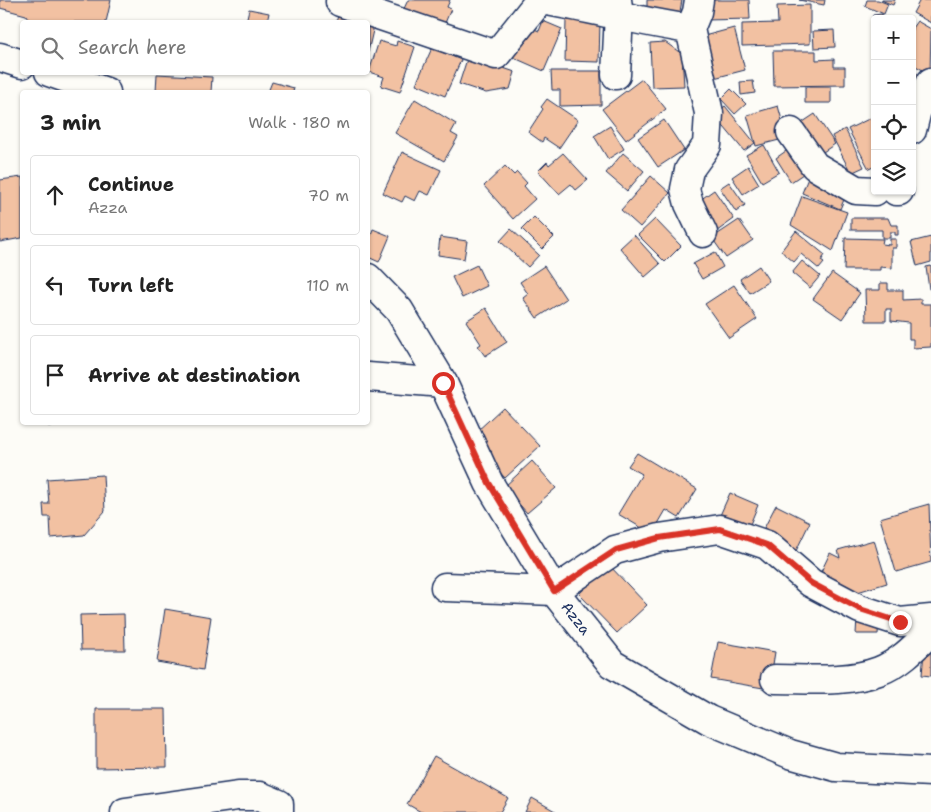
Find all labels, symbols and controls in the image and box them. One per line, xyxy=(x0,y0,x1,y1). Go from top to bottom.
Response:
map controls xyxy=(871,15,916,195)
button: + xyxy=(871,15,916,60)
search box xyxy=(20,20,370,75)
icon: search xyxy=(38,34,66,62)
text: Search here xyxy=(78,35,187,60)
button: − xyxy=(871,60,916,105)
button: locate xyxy=(871,105,916,150)
text: 3 min xyxy=(40,109,101,137)
text: Walk · 180 m xyxy=(248,112,350,133)
button: layers xyxy=(871,150,916,195)
text: Continue xyxy=(88,172,174,197)
icon: ahead xyxy=(41,181,69,209)
text: 70 m xyxy=(308,185,349,206)
text: Azza xyxy=(88,197,127,218)
icon: left xyxy=(41,271,69,299)
text: Turn left xyxy=(88,273,174,298)
text: 110 m xyxy=(306,275,349,296)
icon: arrive xyxy=(41,361,69,389)
text: Arrive at destination xyxy=(88,363,300,388)
route start xyxy=(432,372,455,395)
street label: Azza xyxy=(556,598,596,640)
route end xyxy=(889,611,912,634)

